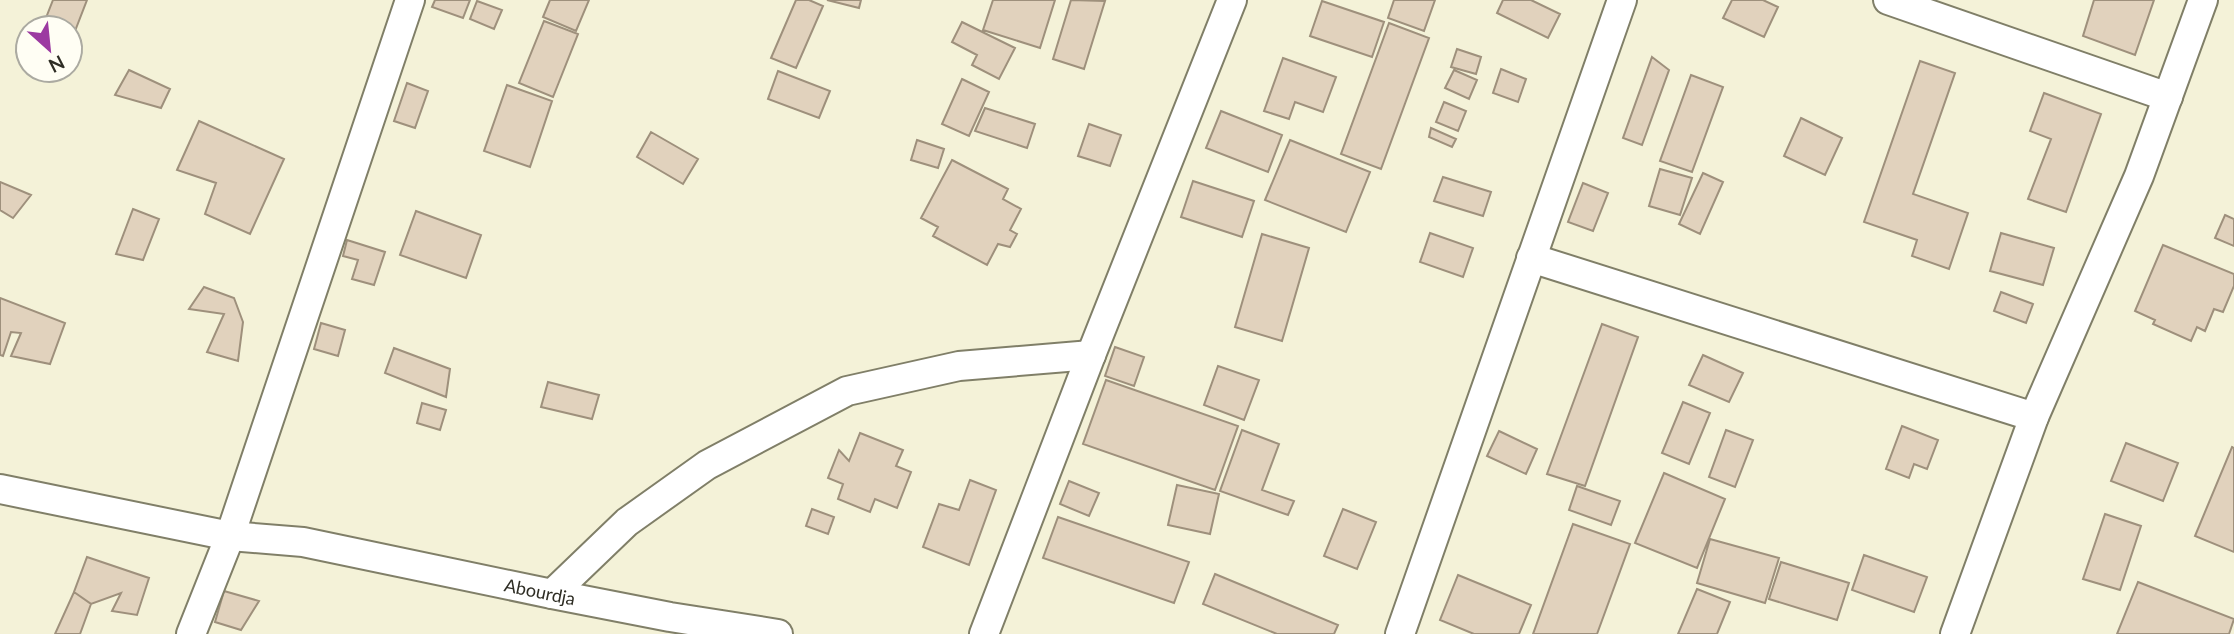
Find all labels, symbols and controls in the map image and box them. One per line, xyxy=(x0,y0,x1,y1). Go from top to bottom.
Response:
north arrow xyxy=(14,14,84,84)
text: N xyxy=(45,51,69,78)
street label: Abourdja xyxy=(502,573,577,609)

